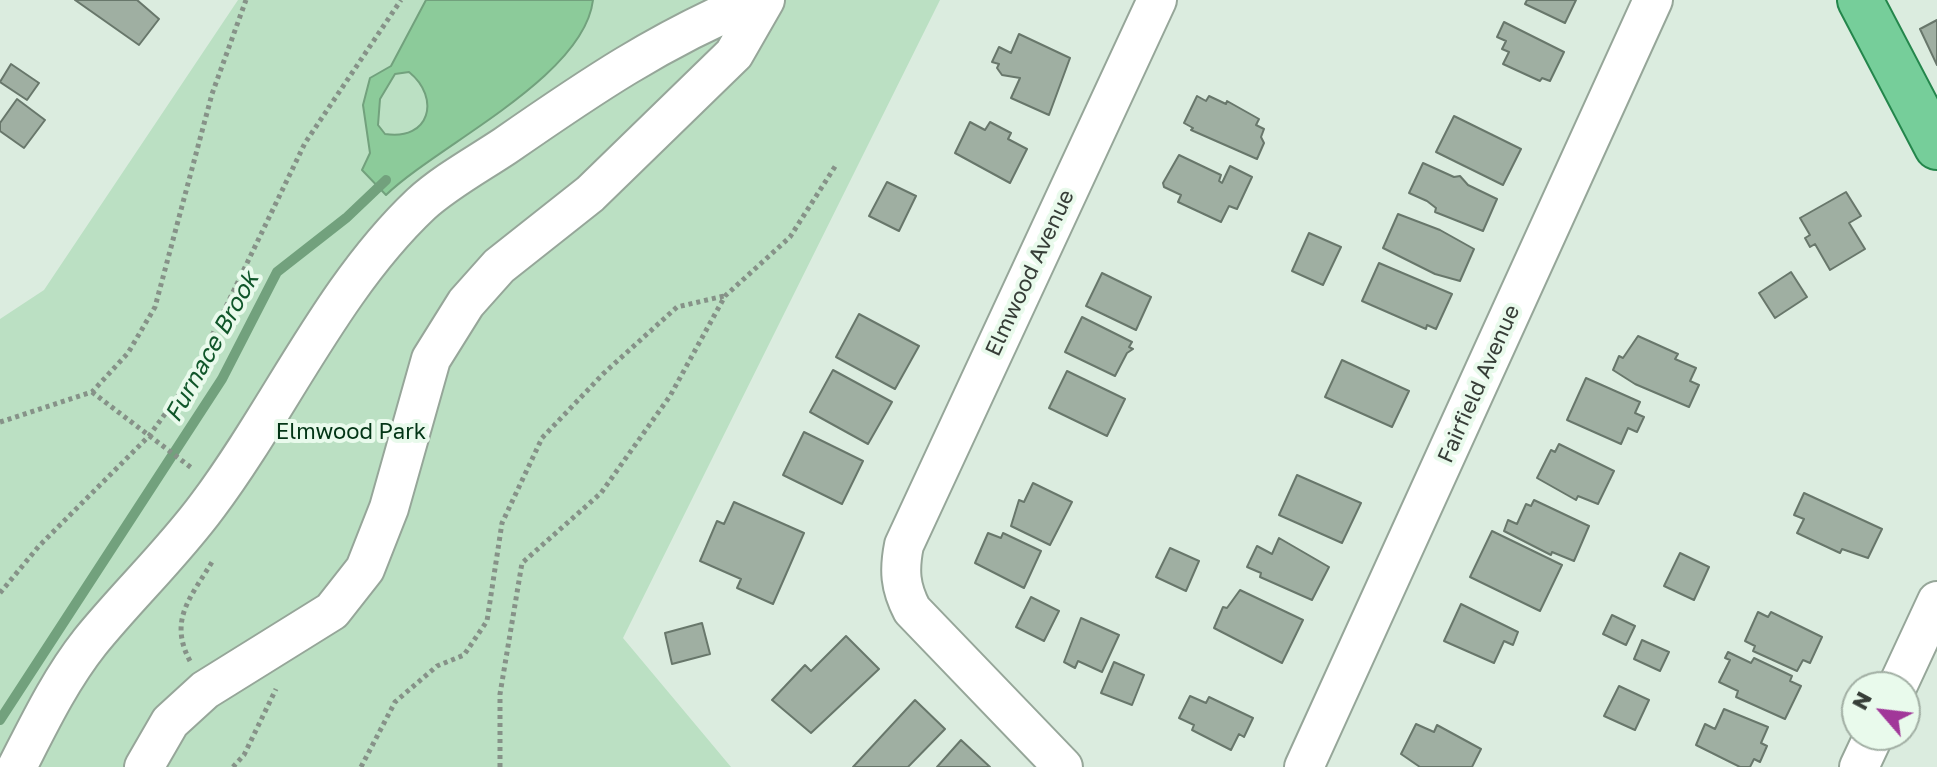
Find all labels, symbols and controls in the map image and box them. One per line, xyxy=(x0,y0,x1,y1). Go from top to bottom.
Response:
street label: Elmwood Avenue xyxy=(980,186,1080,360)
water label: Furnace Brook xyxy=(159,267,265,427)
street label: Fairfield Avenue xyxy=(1432,301,1526,467)
park label: Elmwood Park xyxy=(276,419,426,445)
north arrow xyxy=(1841,671,1921,751)
text: N xyxy=(1845,687,1877,714)

